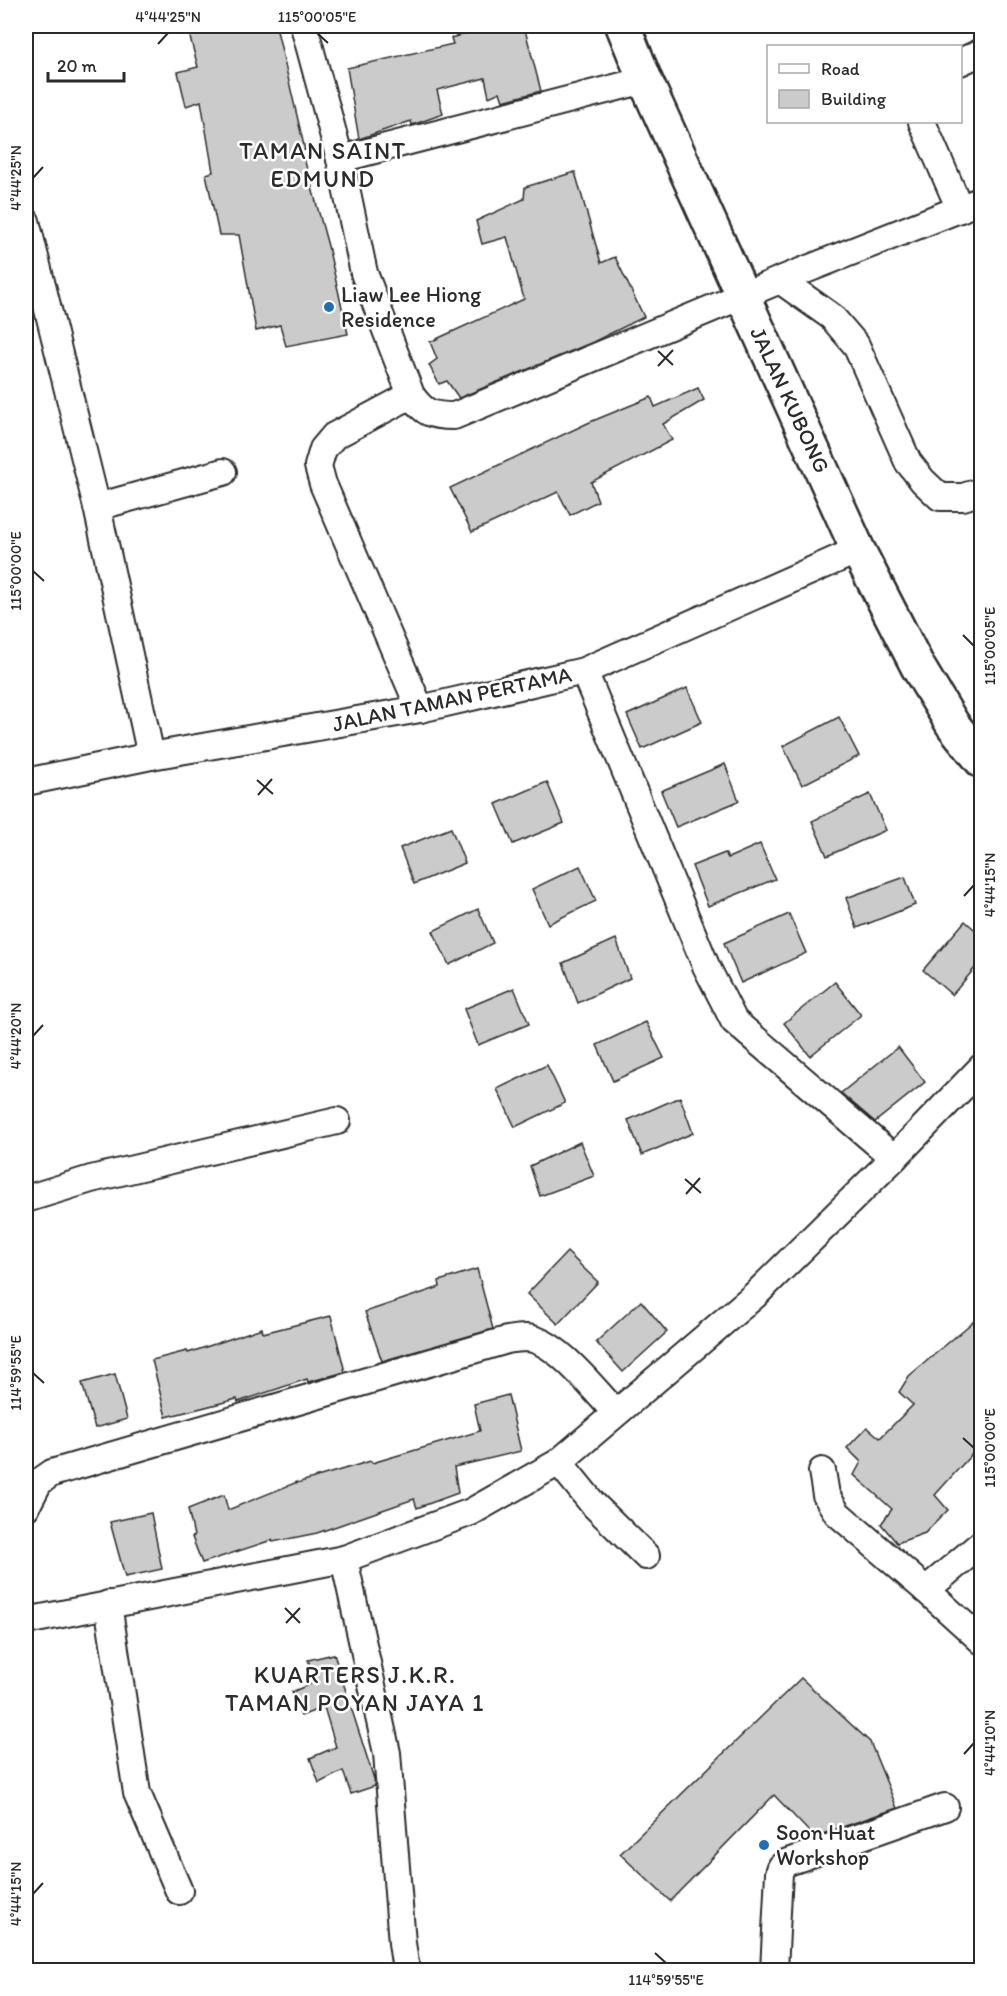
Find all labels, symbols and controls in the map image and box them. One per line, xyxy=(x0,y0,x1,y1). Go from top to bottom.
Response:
text: 4°44'25"N xyxy=(135,8,201,26)
text: 115°00'05"E xyxy=(278,8,356,26)
scale bar xyxy=(48,45,124,83)
legend xyxy=(767,45,962,123)
text: 20 m xyxy=(57,55,97,77)
text: Road xyxy=(821,58,860,80)
text: Building xyxy=(821,88,887,110)
district label: TAMAN SAINT EDMUND xyxy=(239,136,407,193)
text: 4°44'25"N xyxy=(7,145,25,211)
place label: Liaw Lee Hiong Residence xyxy=(341,281,482,333)
marker: Liaw Lee Hiong Residence xyxy=(322,300,336,314)
street label: JALAN KUBONG xyxy=(744,323,836,477)
text: 115°00'00"E xyxy=(7,531,25,611)
text: 115°00'05"E xyxy=(981,607,999,685)
street label: JALAN TAMAN PERTAMA xyxy=(330,660,574,738)
text: 4°44'15"N xyxy=(981,853,999,917)
text: 4°44'20"N xyxy=(7,1003,25,1070)
text: 114°59'55"E xyxy=(7,1335,25,1411)
text: 115°00'00"E xyxy=(981,1408,999,1488)
district label: KUARTERS J.K.R. TAMAN POYAN JAYA 1 xyxy=(225,1660,485,1717)
text: 4°44'10"N xyxy=(981,1710,999,1776)
place label: Soon Huat Workshop xyxy=(776,1819,875,1871)
marker: Soon Huat Workshop xyxy=(757,1838,771,1852)
text: 4°44'15"N xyxy=(7,1862,25,1926)
text: 114°59'55"E xyxy=(628,1971,704,1989)

